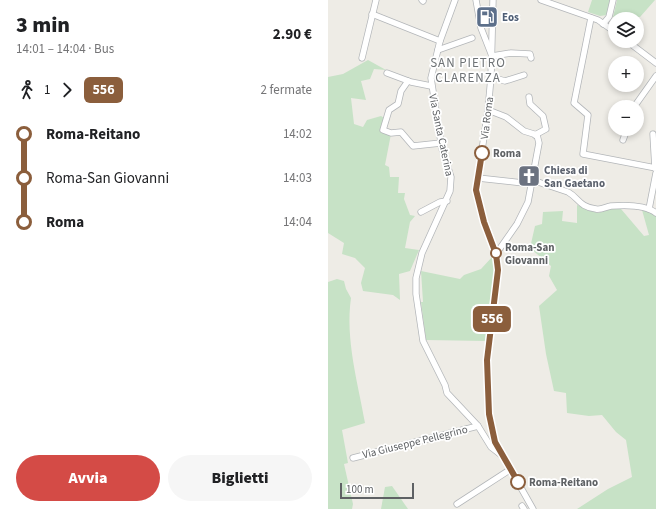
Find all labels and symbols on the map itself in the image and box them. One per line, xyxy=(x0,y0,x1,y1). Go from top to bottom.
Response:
fuel station icon: Eos xyxy=(474,4,500,30)
place label: Eos xyxy=(502,10,519,25)
district label: SAN PIETRO CLARENZA xyxy=(430,54,506,87)
street label: Via Santa Caterina xyxy=(425,93,457,177)
street label: Via Roma xyxy=(477,96,497,140)
marker: Roma xyxy=(474,145,490,161)
place label: Roma xyxy=(493,146,521,161)
church icon: Chiesa di San Gaetano xyxy=(516,163,542,189)
place label: Chiesa di San Gaetano xyxy=(544,163,605,191)
place label: Roma-San Giovanni xyxy=(505,240,555,268)
marker: Roma-San Giovanni xyxy=(490,247,502,259)
line badge: 556 xyxy=(469,306,515,332)
street label: Via Giuseppe Pellegrino xyxy=(361,422,469,462)
marker: Roma-Reitano xyxy=(510,474,526,490)
place label: Roma-Reitano xyxy=(529,475,598,490)
scale bar xyxy=(340,481,414,500)

